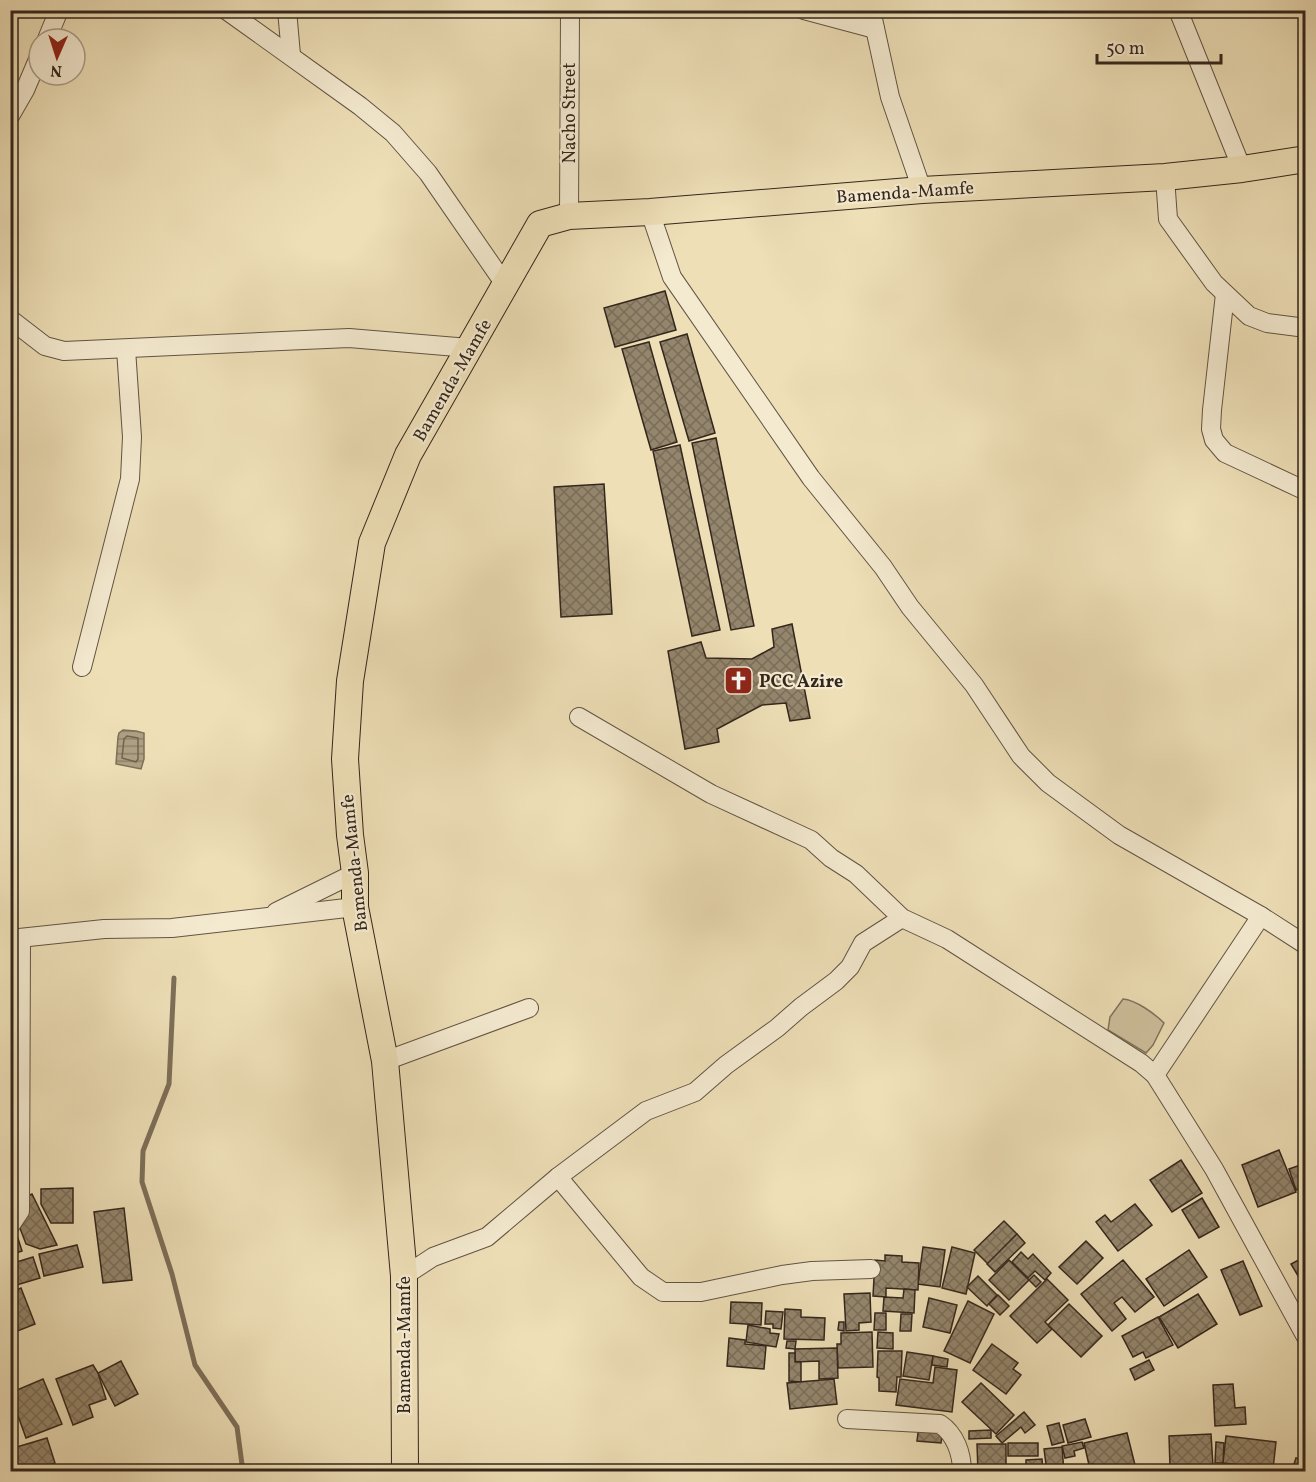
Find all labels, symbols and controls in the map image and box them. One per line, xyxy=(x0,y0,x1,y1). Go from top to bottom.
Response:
north arrow xyxy=(27,27,87,87)
scale bar xyxy=(1097,27,1222,65)
text: 50 m xyxy=(1106,37,1145,62)
text: N xyxy=(50,59,63,81)
street label: Nacho Street xyxy=(558,63,583,164)
street label: Bamenda-Mamfe xyxy=(835,176,975,211)
street label: Bamenda-Mamfe xyxy=(408,315,499,447)
church icon: PCC Azire xyxy=(722,665,754,697)
place label: PCC Azire xyxy=(759,670,843,695)
street label: Bamenda-Mamfe xyxy=(336,793,375,933)
street label: Bamenda-Mamfe xyxy=(393,1276,418,1414)

